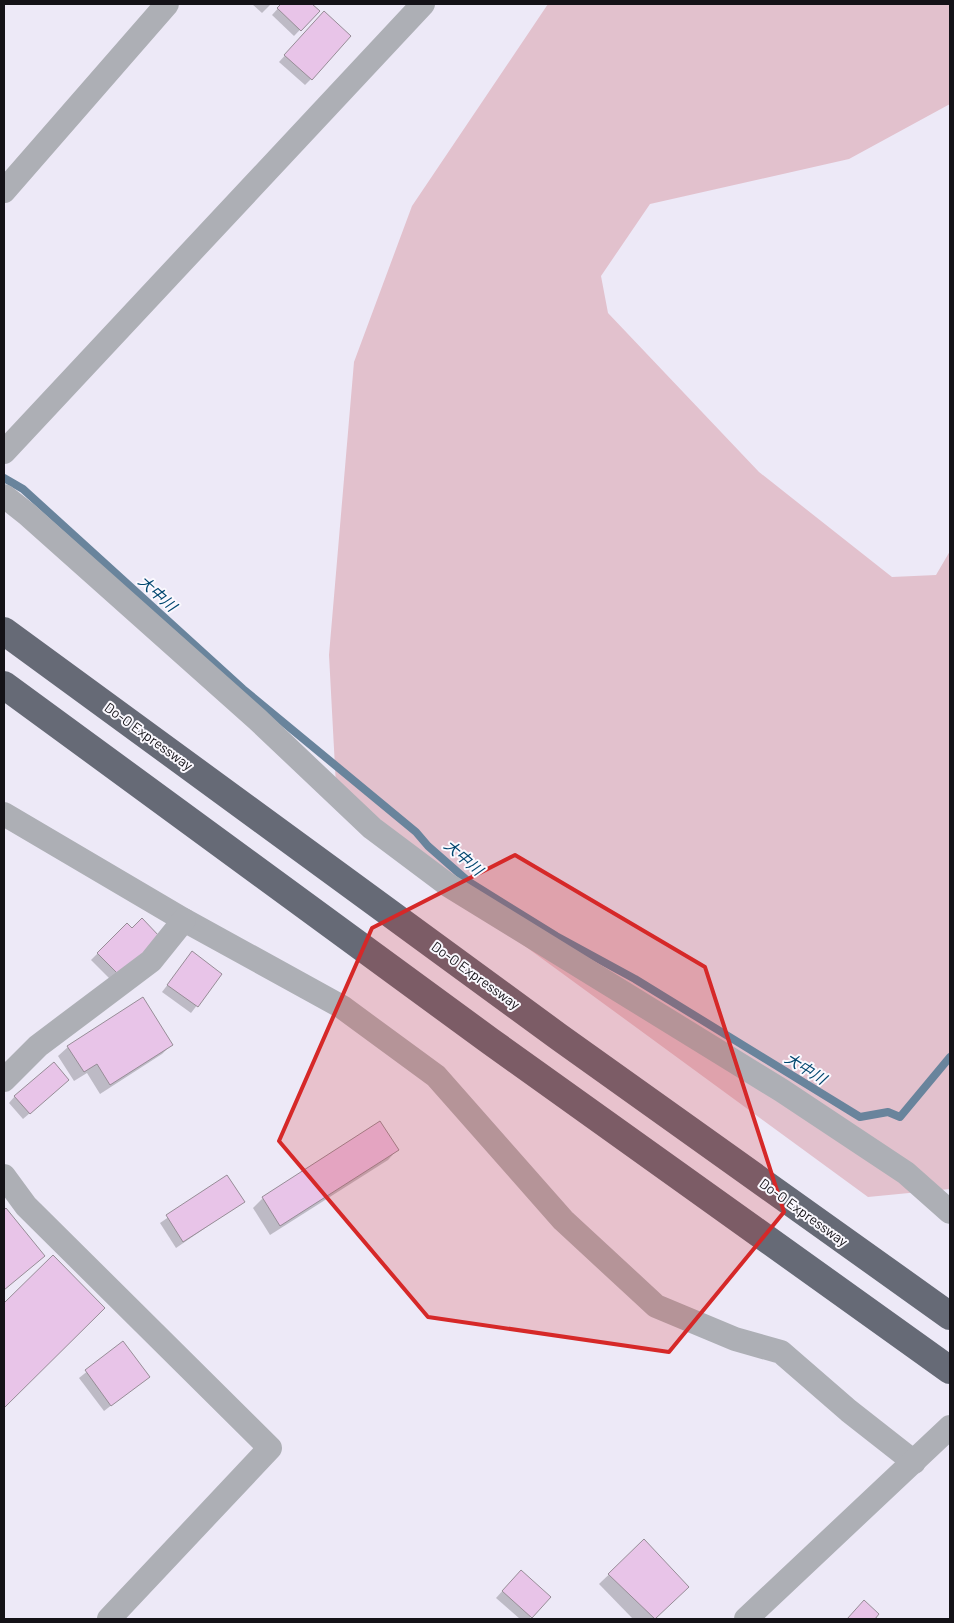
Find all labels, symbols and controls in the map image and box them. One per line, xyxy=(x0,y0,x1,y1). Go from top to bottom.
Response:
water label: 大中川 xyxy=(135,571,182,616)
street label: Do-O Expressway xyxy=(102,698,197,774)
water label: 大中川 xyxy=(441,835,488,880)
street label: Do-O Expressway xyxy=(429,937,524,1013)
water label: 大中川 xyxy=(782,1048,832,1089)
street label: Do-O Expressway xyxy=(757,1174,852,1250)

